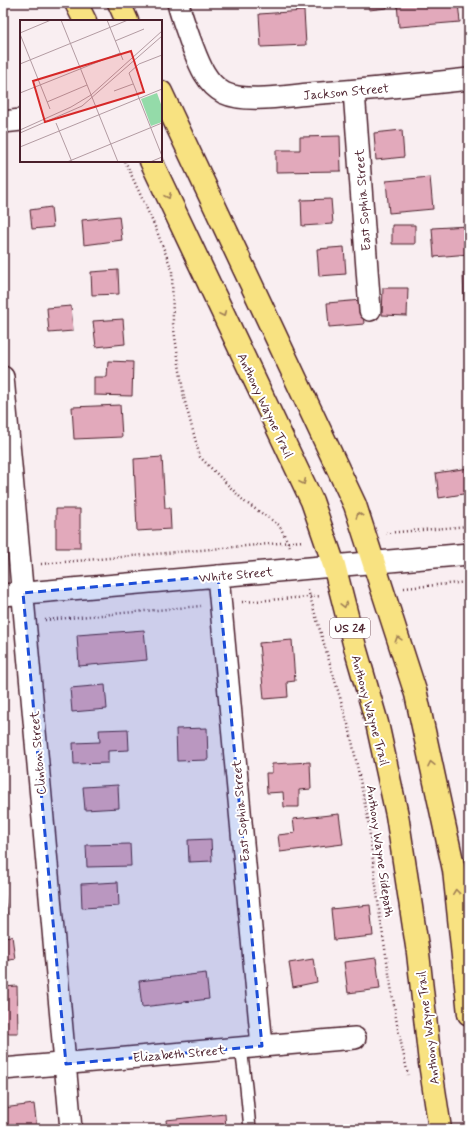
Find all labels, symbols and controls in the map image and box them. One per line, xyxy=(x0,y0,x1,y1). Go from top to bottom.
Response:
inset map xyxy=(20,20,162,162)
street label: Jackson Street xyxy=(302,80,390,105)
street label: East Sophia Street xyxy=(351,148,376,252)
one-way arrow xyxy=(163,192,171,200)
one-way arrow xyxy=(218,309,226,317)
street label: Anthony Wayne Trail xyxy=(233,350,296,461)
one-way arrow xyxy=(298,478,306,485)
one-way arrow xyxy=(355,512,363,519)
street label: White Street xyxy=(198,564,274,587)
one-way arrow xyxy=(340,602,348,608)
road number: US 24 xyxy=(330,618,370,638)
one-way arrow xyxy=(394,636,403,643)
street label: Anthony Wayne Trail xyxy=(347,653,393,768)
street label: Clinton Street xyxy=(26,710,51,796)
street label: East Sophia Street xyxy=(229,759,254,863)
one-way arrow xyxy=(428,761,436,768)
street label: Anthony Wayne Sidepath xyxy=(362,784,397,918)
one-way arrow xyxy=(452,889,461,895)
street label: Anthony Wayne Trail xyxy=(413,970,444,1085)
street label: Elizabeth Street xyxy=(132,1042,226,1067)

